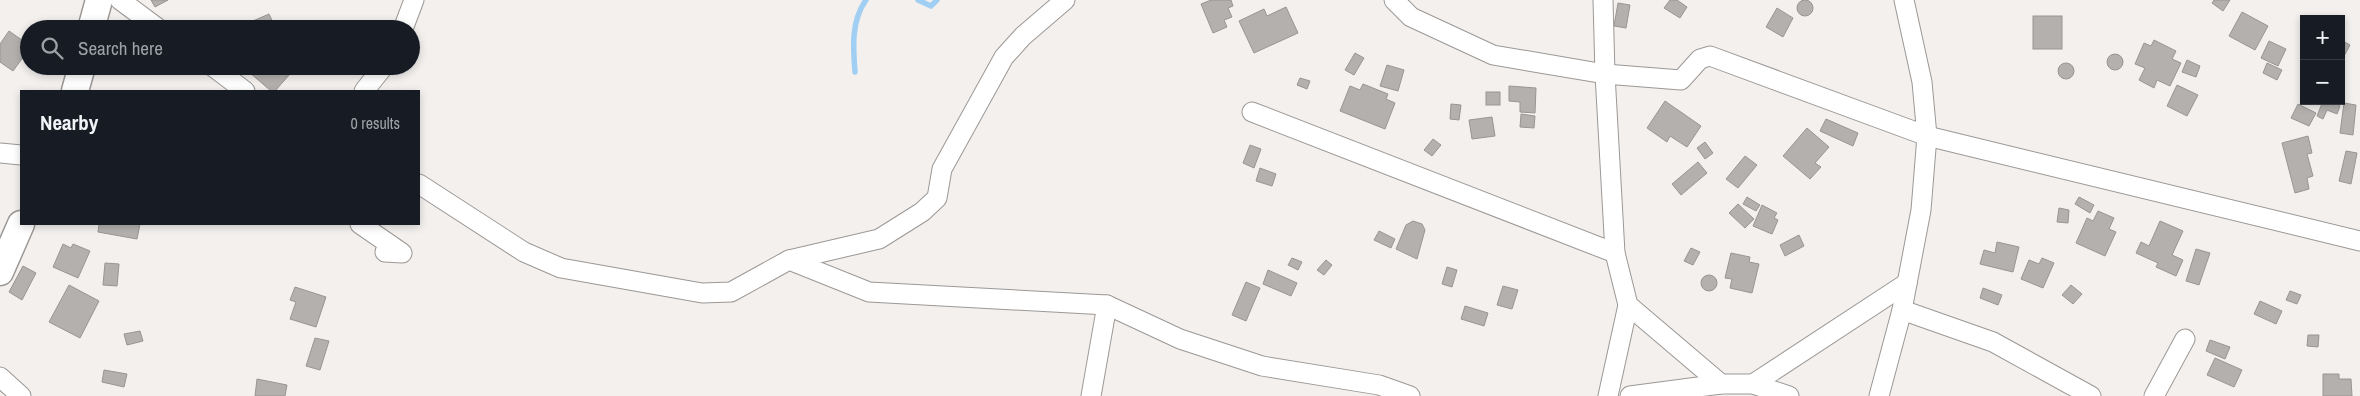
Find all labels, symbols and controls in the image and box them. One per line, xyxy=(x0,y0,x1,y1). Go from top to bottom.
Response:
map controls xyxy=(2300,15,2345,105)
button: + xyxy=(2300,15,2345,60)
search box xyxy=(20,20,420,75)
icon: search xyxy=(38,34,66,62)
text: Search here xyxy=(78,35,163,61)
button: − xyxy=(2300,60,2345,105)
text: Nearby xyxy=(40,108,98,137)
text: 0 results xyxy=(350,112,400,134)

